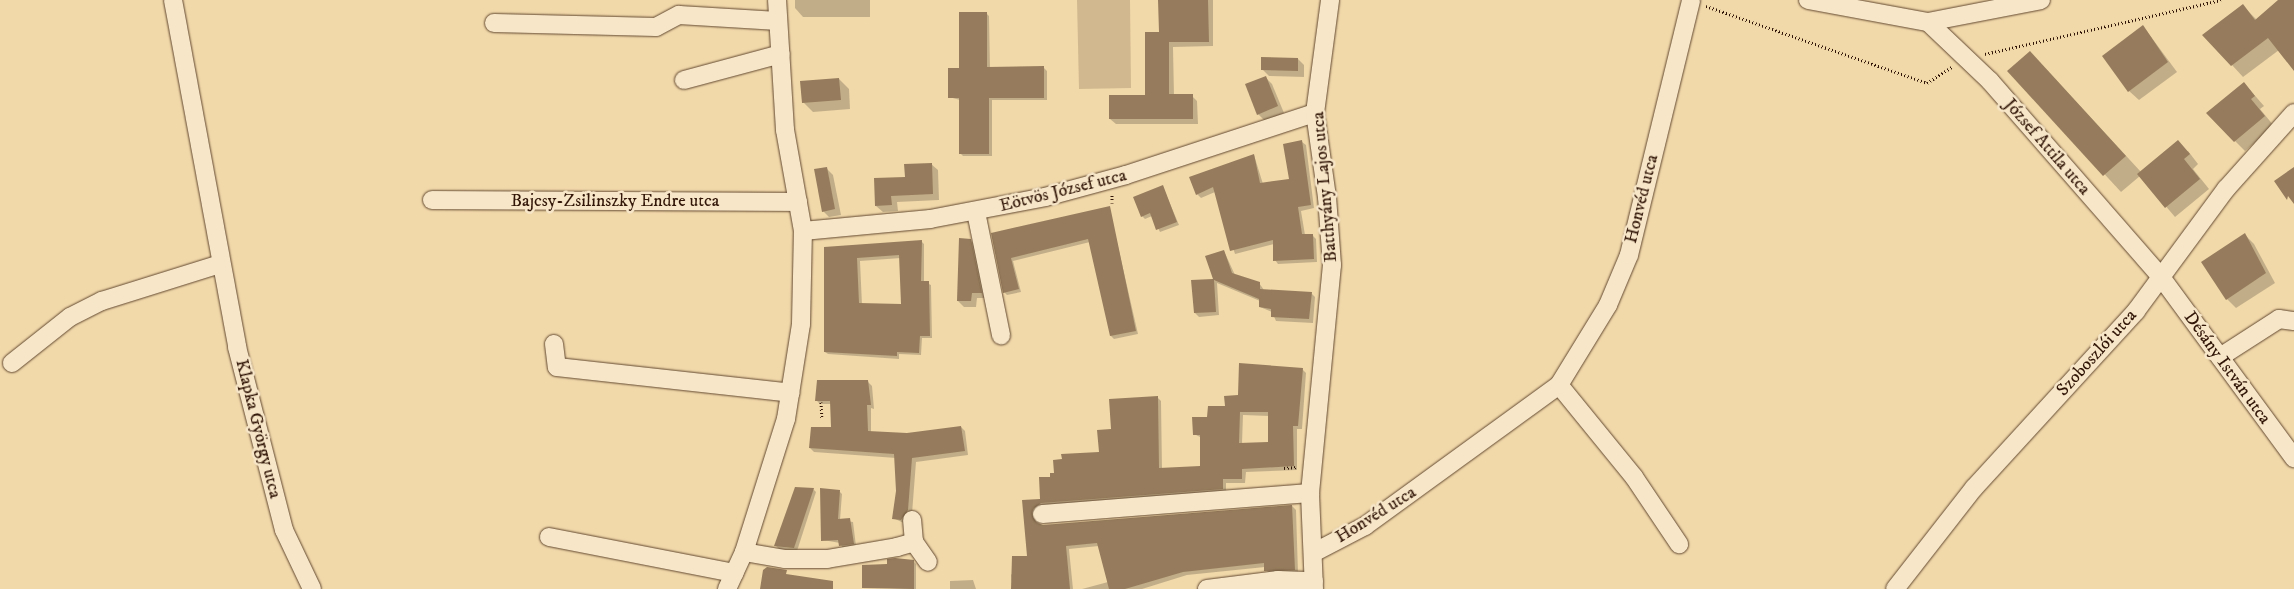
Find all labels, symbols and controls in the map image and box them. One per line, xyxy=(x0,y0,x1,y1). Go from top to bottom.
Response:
street label: József Attila utca xyxy=(1999,94,2095,200)
street label: Batthyány Lajos utca xyxy=(1308,111,1342,263)
street label: Honvéd utca xyxy=(1621,152,1663,246)
street label: Eötvös József utca xyxy=(997,165,1129,217)
street label: Bajcsy-Zsilinszky Endre utca xyxy=(511,190,719,212)
street label: Szoboszlói utca xyxy=(2052,305,2142,401)
street label: Désány István utca xyxy=(2179,307,2275,429)
street label: Klapka György utca xyxy=(230,357,286,501)
street label: Honvéd utca xyxy=(1332,482,1420,548)

